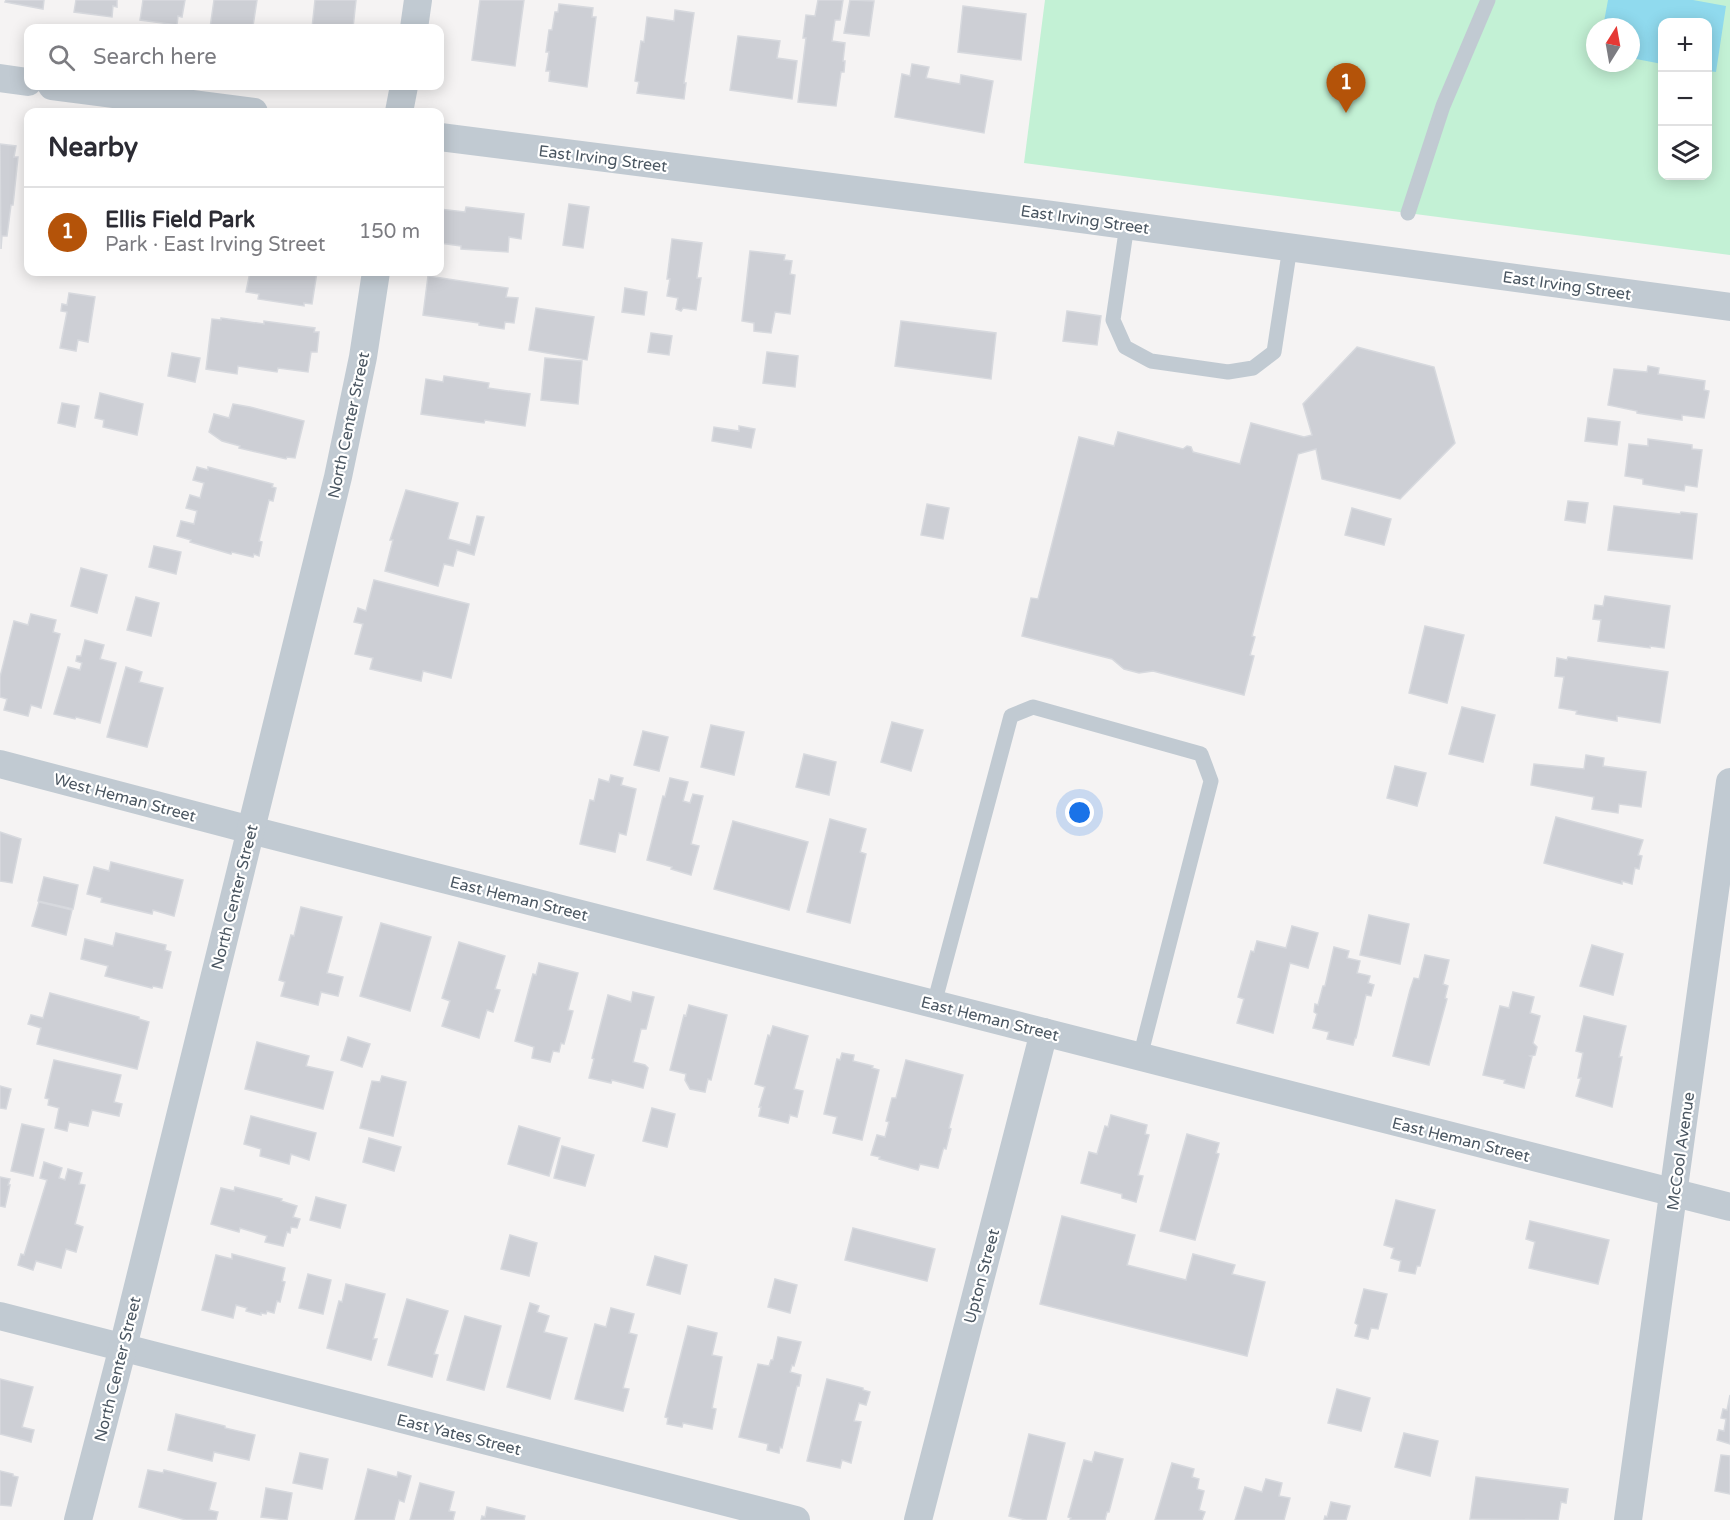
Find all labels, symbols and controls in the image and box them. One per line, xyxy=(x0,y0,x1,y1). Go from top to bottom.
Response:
north arrow xyxy=(1586,18,1640,72)
map controls xyxy=(1658,18,1712,180)
button: + xyxy=(1658,18,1712,72)
search box xyxy=(24,24,444,90)
icon: search xyxy=(45,41,78,74)
text: Search here xyxy=(93,44,217,70)
pin: 1 xyxy=(1326,63,1366,113)
button: − xyxy=(1658,72,1712,126)
button: layers xyxy=(1658,126,1712,180)
text: Nearby xyxy=(48,132,138,163)
street label: East Irving Street xyxy=(537,141,668,177)
street label: East Irving Street xyxy=(1019,201,1150,239)
text: Ellis Field Park xyxy=(105,207,255,233)
text: 1 xyxy=(61,220,74,244)
text: 150 m xyxy=(359,220,420,244)
text: Park · East Irving Street xyxy=(105,233,325,257)
street label: East Irving Street xyxy=(1501,267,1632,305)
street label: North Center Street xyxy=(324,350,374,500)
street label: West Heman Street xyxy=(51,769,198,827)
your location xyxy=(1065,798,1094,827)
street label: North Center Street xyxy=(207,823,263,972)
street label: East Heman Street xyxy=(448,872,590,926)
street label: East Heman Street xyxy=(919,992,1061,1046)
street label: McCool Avenue xyxy=(1663,1091,1699,1212)
street label: East Heman Street xyxy=(1390,1113,1532,1167)
street label: Upton Street xyxy=(960,1227,1004,1326)
street label: North Center Street xyxy=(90,1295,146,1444)
street label: East Yates Street xyxy=(395,1410,523,1460)

